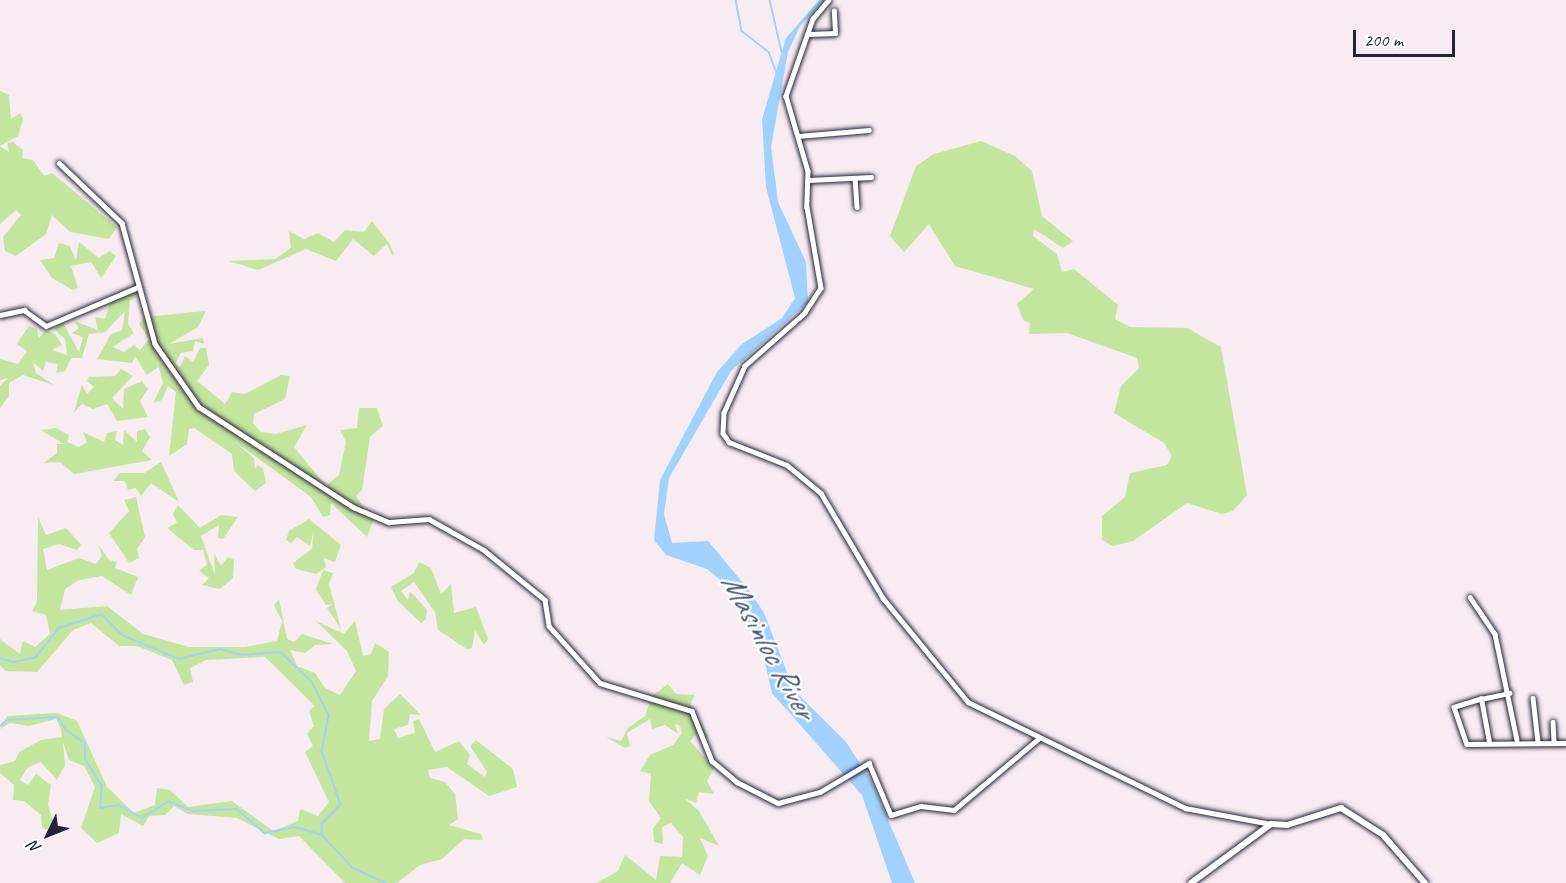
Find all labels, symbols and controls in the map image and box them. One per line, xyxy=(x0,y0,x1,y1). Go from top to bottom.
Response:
scale bar xyxy=(1356,18,1458,56)
text: 200 m xyxy=(1364,29,1403,51)
water label: Masinloc River xyxy=(712,567,824,725)
north arrow xyxy=(18,805,78,865)
text: N xyxy=(24,837,46,858)

